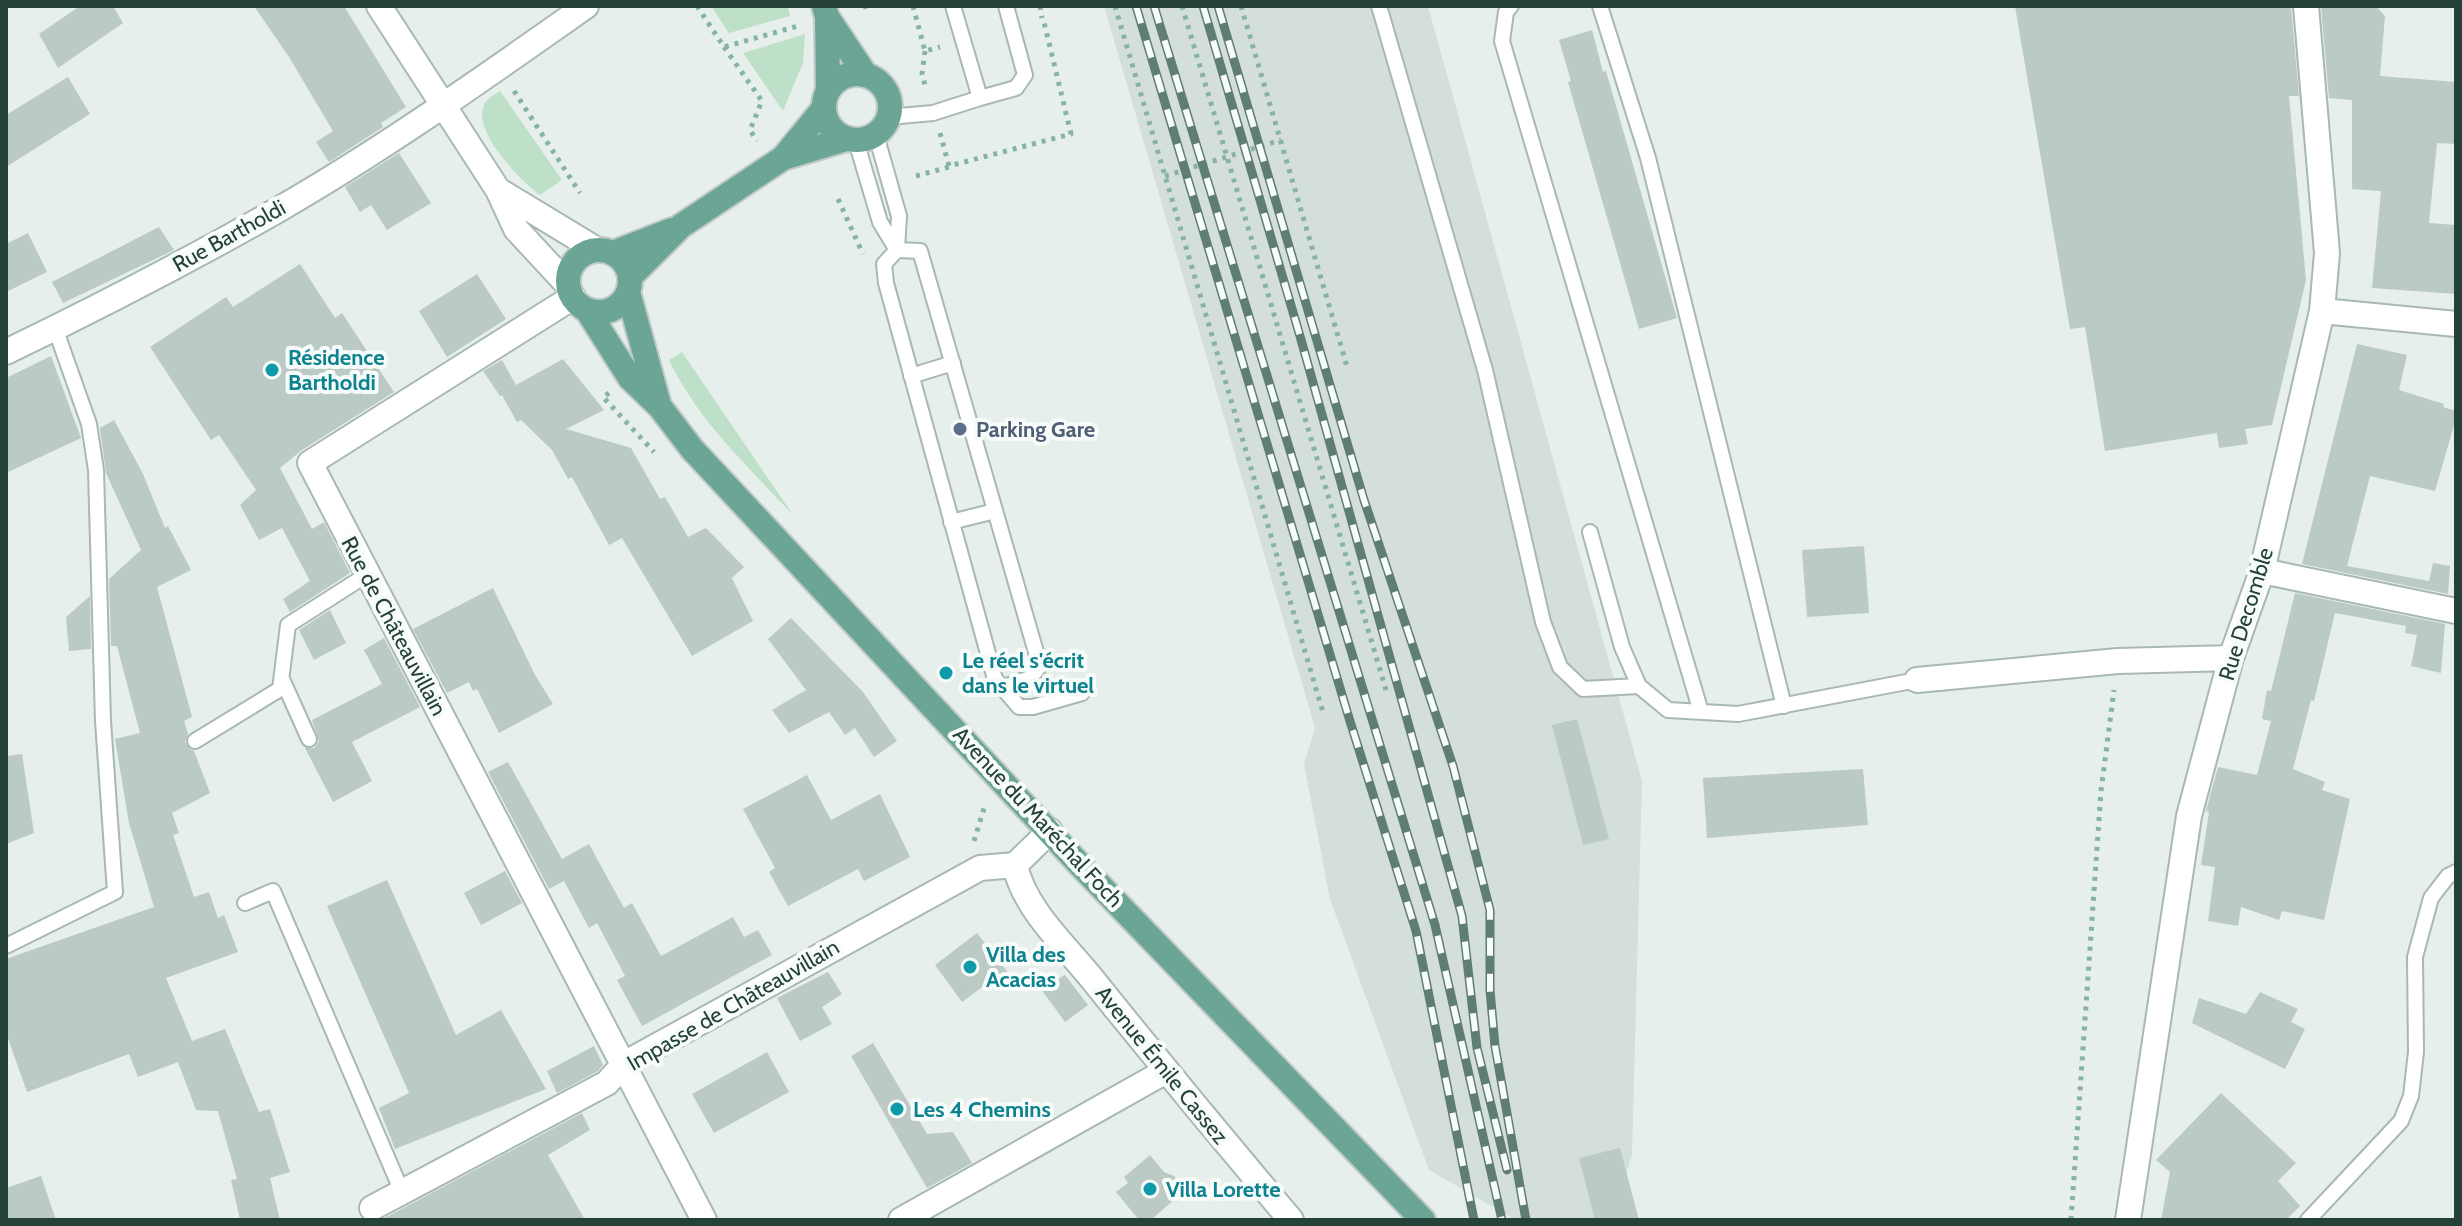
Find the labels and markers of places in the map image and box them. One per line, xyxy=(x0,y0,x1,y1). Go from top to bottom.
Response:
place label: Résidence Bartholdi xyxy=(288,344,385,396)
marker: Résidence Bartholdi xyxy=(263,361,281,379)
place label: Parking Gare xyxy=(976,416,1095,443)
marker: Parking Gare xyxy=(951,420,969,438)
place label: Le réel s'écrit dans le virtuel xyxy=(962,647,1094,699)
marker: Le réel s'écrit dans le virtuel xyxy=(937,664,955,682)
place label: Villa des Acacias xyxy=(986,941,1065,993)
marker: Villa des Acacias xyxy=(961,958,979,976)
place label: Les 4 Chemins xyxy=(913,1096,1051,1123)
marker: Les 4 Chemins xyxy=(888,1100,906,1118)
place label: Villa Lorette xyxy=(1166,1176,1281,1203)
marker: Villa Lorette xyxy=(1141,1180,1159,1198)

